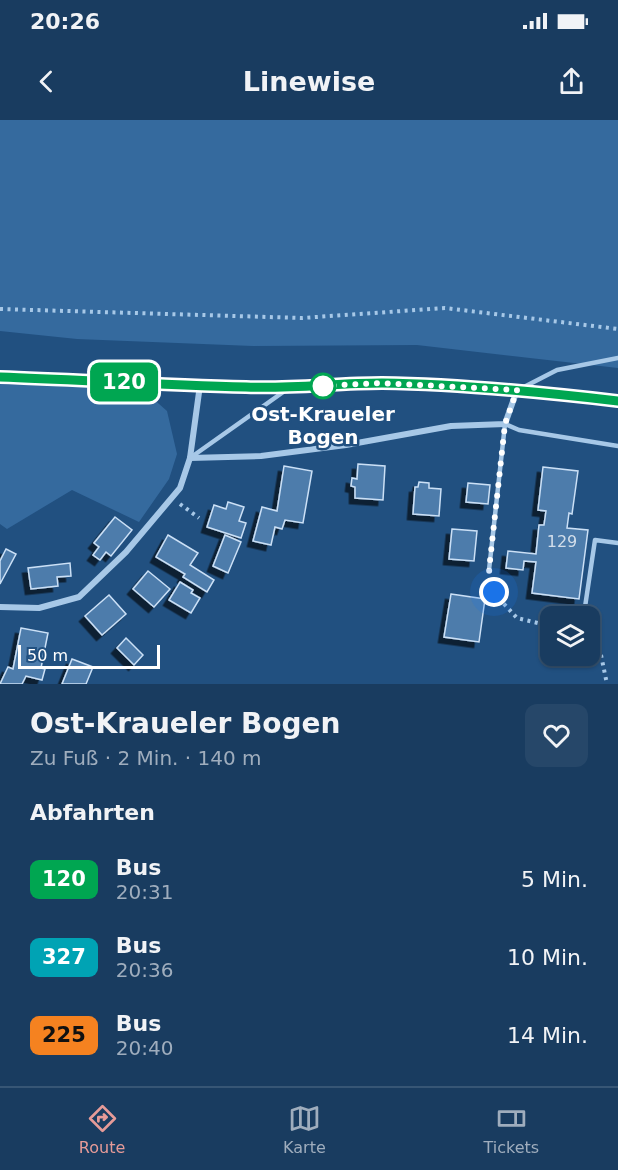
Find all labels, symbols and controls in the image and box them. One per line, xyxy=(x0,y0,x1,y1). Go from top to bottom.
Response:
text: 20:26 xyxy=(30,9,100,34)
icon: back xyxy=(30,65,63,98)
icon: share xyxy=(555,65,588,98)
text: Linewise xyxy=(243,66,375,97)
line badge: 120 xyxy=(90,362,158,402)
text: 120 xyxy=(102,370,146,394)
marker: Ost-Kraueler Bogen xyxy=(310,373,336,399)
place label: Ost-Kraueler Bogen xyxy=(251,402,395,449)
house number: 129 xyxy=(547,532,577,551)
your location xyxy=(479,577,509,607)
map controls xyxy=(540,606,600,666)
button: layers xyxy=(540,606,600,666)
scale bar xyxy=(18,642,160,670)
text: 50 m xyxy=(27,646,68,665)
button: heart xyxy=(525,704,588,767)
text: Ost-Kraueler Bogen xyxy=(30,707,341,740)
text: Zu Fuß · 2 Min. · 140 m xyxy=(30,746,262,770)
text: Abfahrten xyxy=(30,800,155,825)
text: Bus xyxy=(116,855,161,880)
text: 120 xyxy=(42,867,86,891)
text: 5 Min. xyxy=(521,867,588,892)
text: 20:31 xyxy=(116,880,173,904)
text: Bus xyxy=(116,933,161,958)
text: 327 xyxy=(42,945,86,969)
text: 10 Min. xyxy=(507,945,588,970)
text: 20:36 xyxy=(116,958,173,982)
text: Bus xyxy=(116,1011,161,1036)
text: 225 xyxy=(42,1023,86,1047)
text: 14 Min. xyxy=(507,1023,588,1048)
text: 20:40 xyxy=(116,1036,173,1060)
tab: Route xyxy=(79,1102,125,1157)
tab: Karte xyxy=(283,1102,326,1157)
tab: Tickets xyxy=(483,1102,539,1157)

